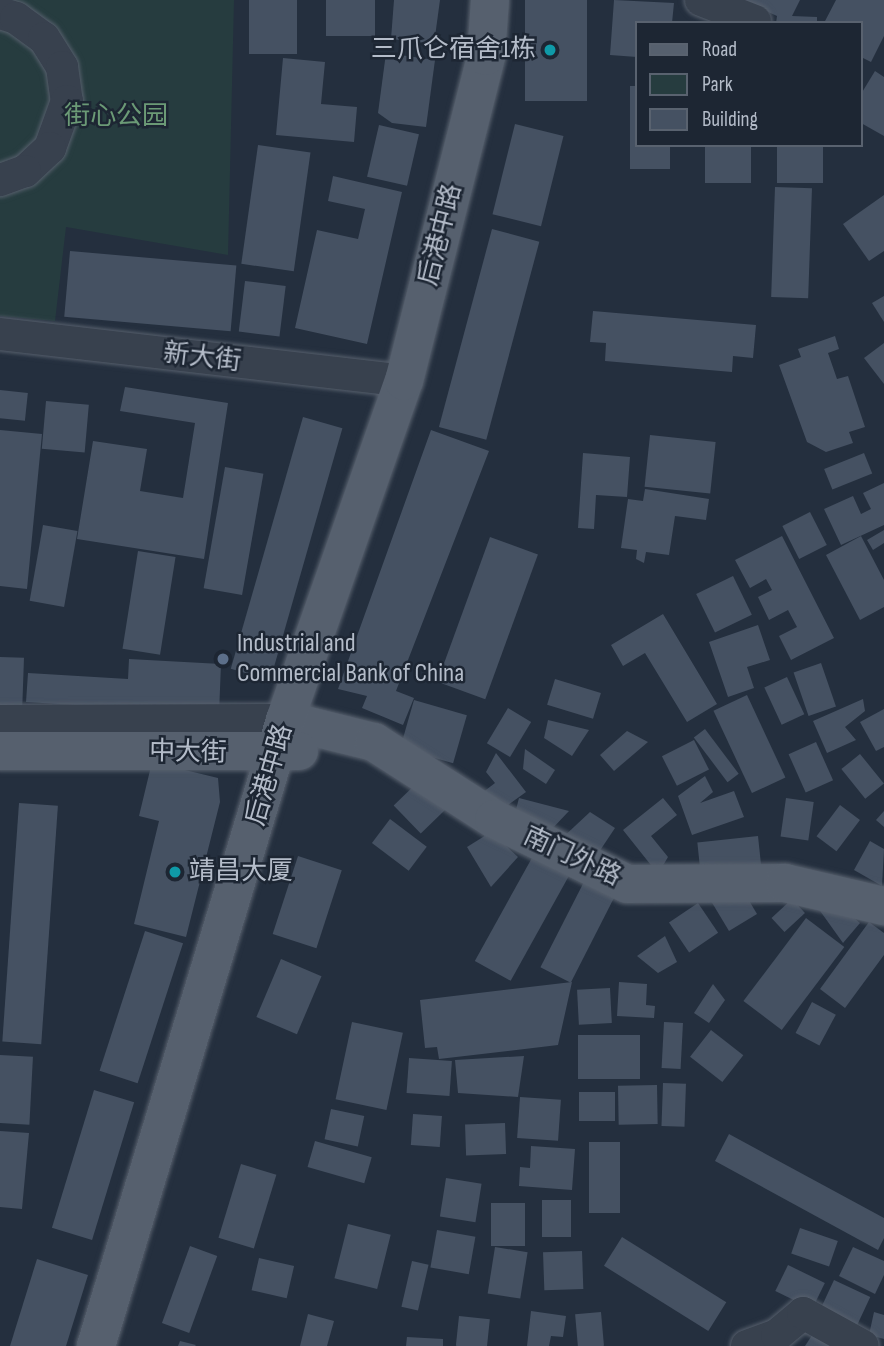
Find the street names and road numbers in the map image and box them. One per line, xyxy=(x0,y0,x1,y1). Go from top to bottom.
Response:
street label: 后港中路 xyxy=(413,181,469,289)
street label: 新大街 xyxy=(161,338,243,378)
street label: 后港中路 xyxy=(241,721,299,829)
street label: 中大街 xyxy=(149,737,227,769)
street label: 南门外路 xyxy=(518,821,626,893)

